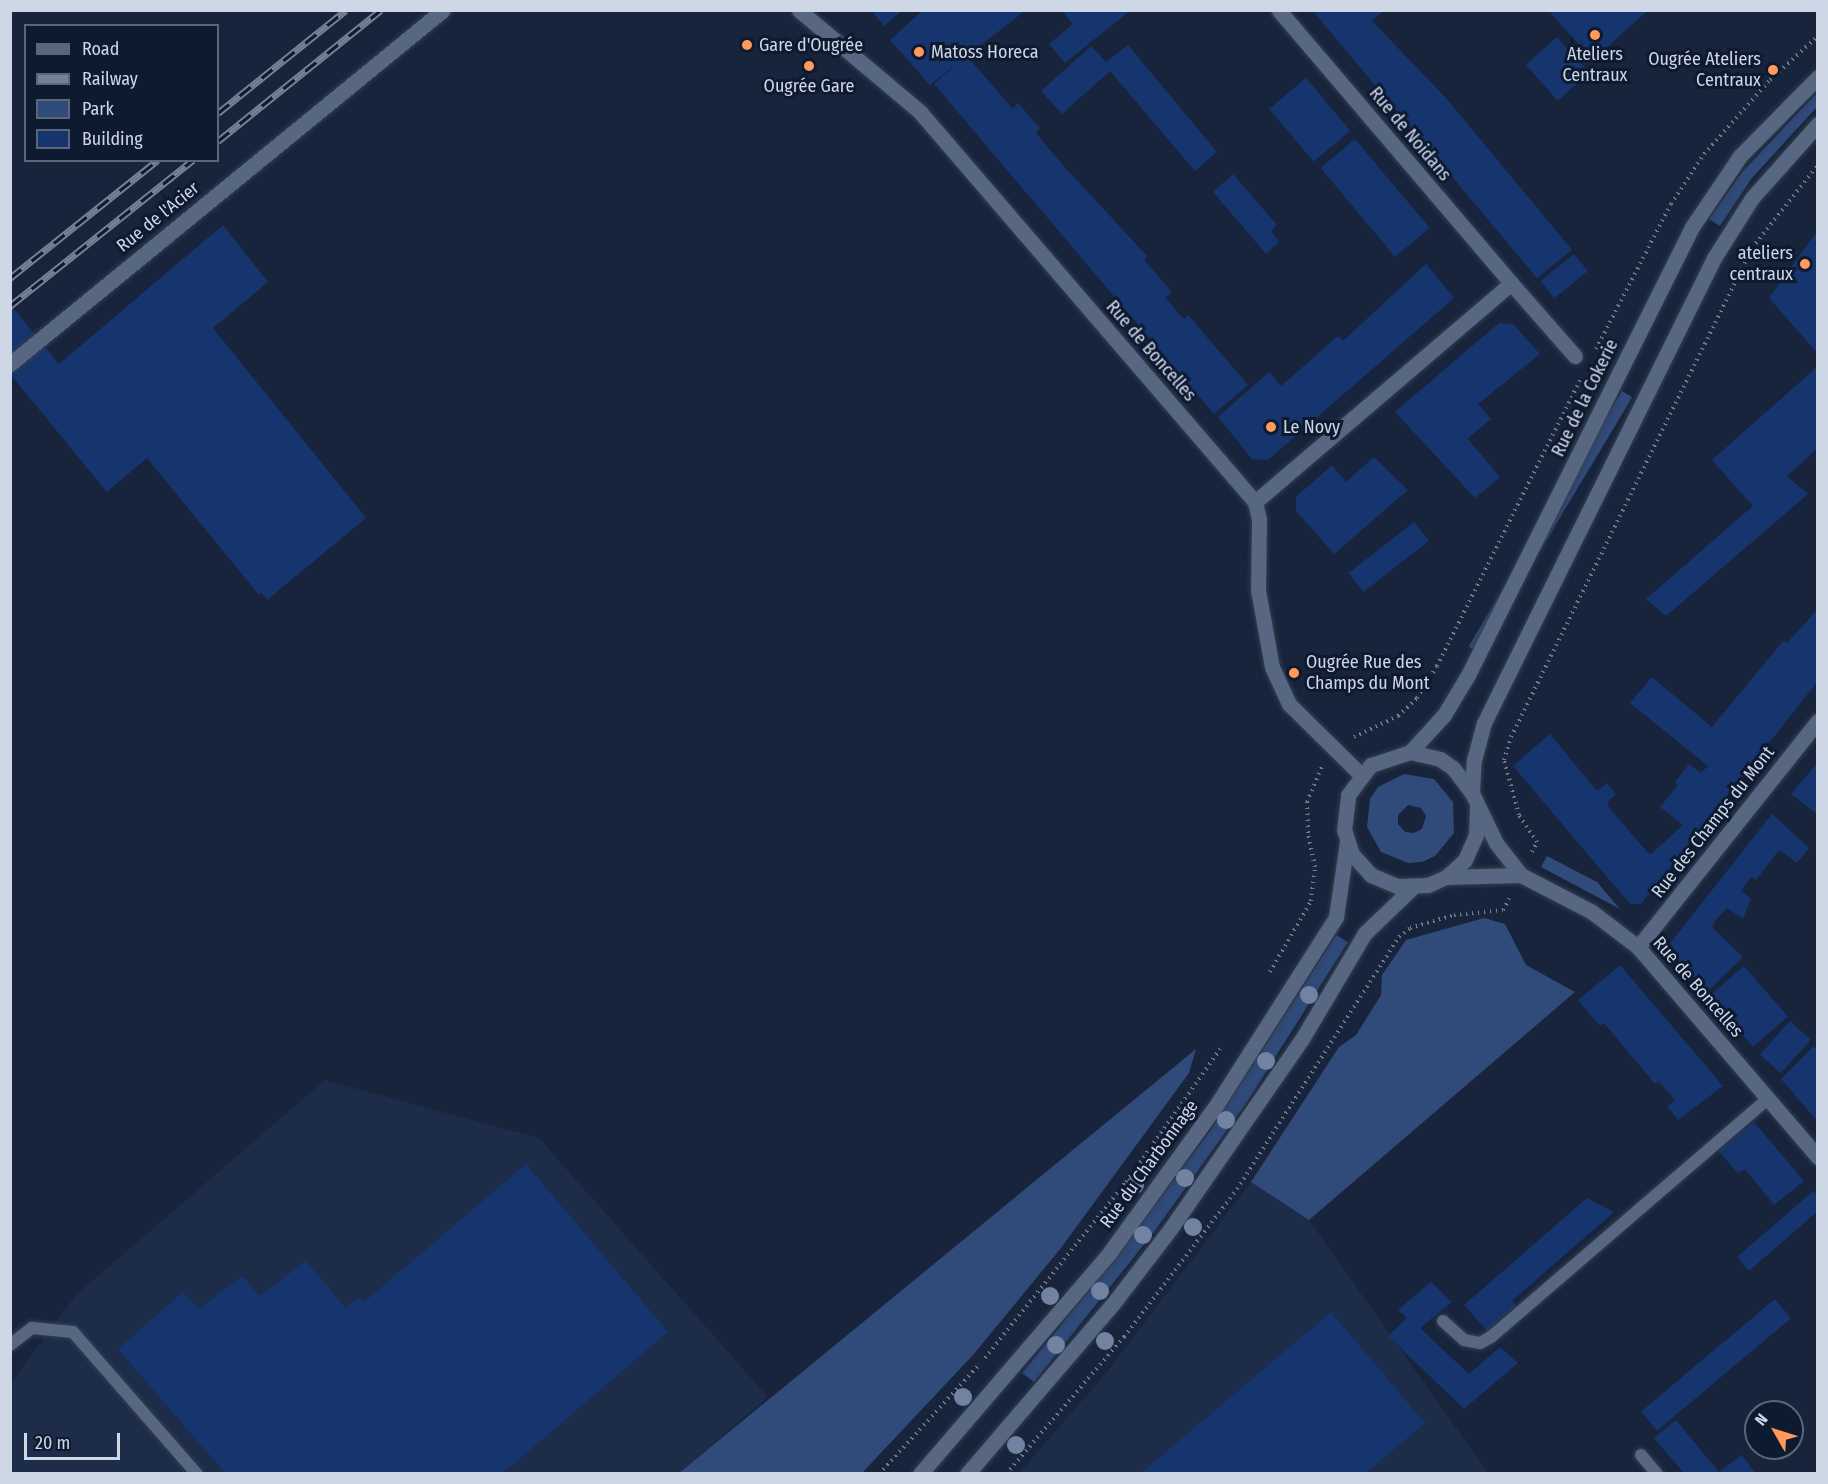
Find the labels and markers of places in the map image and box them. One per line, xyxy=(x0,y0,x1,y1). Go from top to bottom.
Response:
marker: Ateliers Centraux xyxy=(1588,28,1602,42)
place label: Gare d'Ougrée xyxy=(759,34,863,56)
marker: Gare d'Ougrée xyxy=(740,38,754,52)
place label: Matoss Horeca xyxy=(931,41,1039,63)
place label: Ateliers Centraux xyxy=(1563,44,1627,86)
marker: Matoss Horeca xyxy=(912,45,926,59)
place label: Ougrée Ateliers Centraux xyxy=(1648,49,1761,92)
marker: Ougrée Gare xyxy=(802,59,816,73)
marker: Ougrée Ateliers Centraux xyxy=(1766,63,1780,77)
place label: Ougrée Gare xyxy=(764,75,854,97)
place label: ateliers centraux xyxy=(1730,243,1793,286)
marker: ateliers centraux xyxy=(1798,257,1812,271)
place label: Le Novy xyxy=(1283,416,1340,438)
marker: Le Novy xyxy=(1264,420,1278,434)
place label: Ougrée Rue des Champs du Mont xyxy=(1306,652,1430,694)
marker: Ougrée Rue des Champs du Mont xyxy=(1287,666,1301,680)

